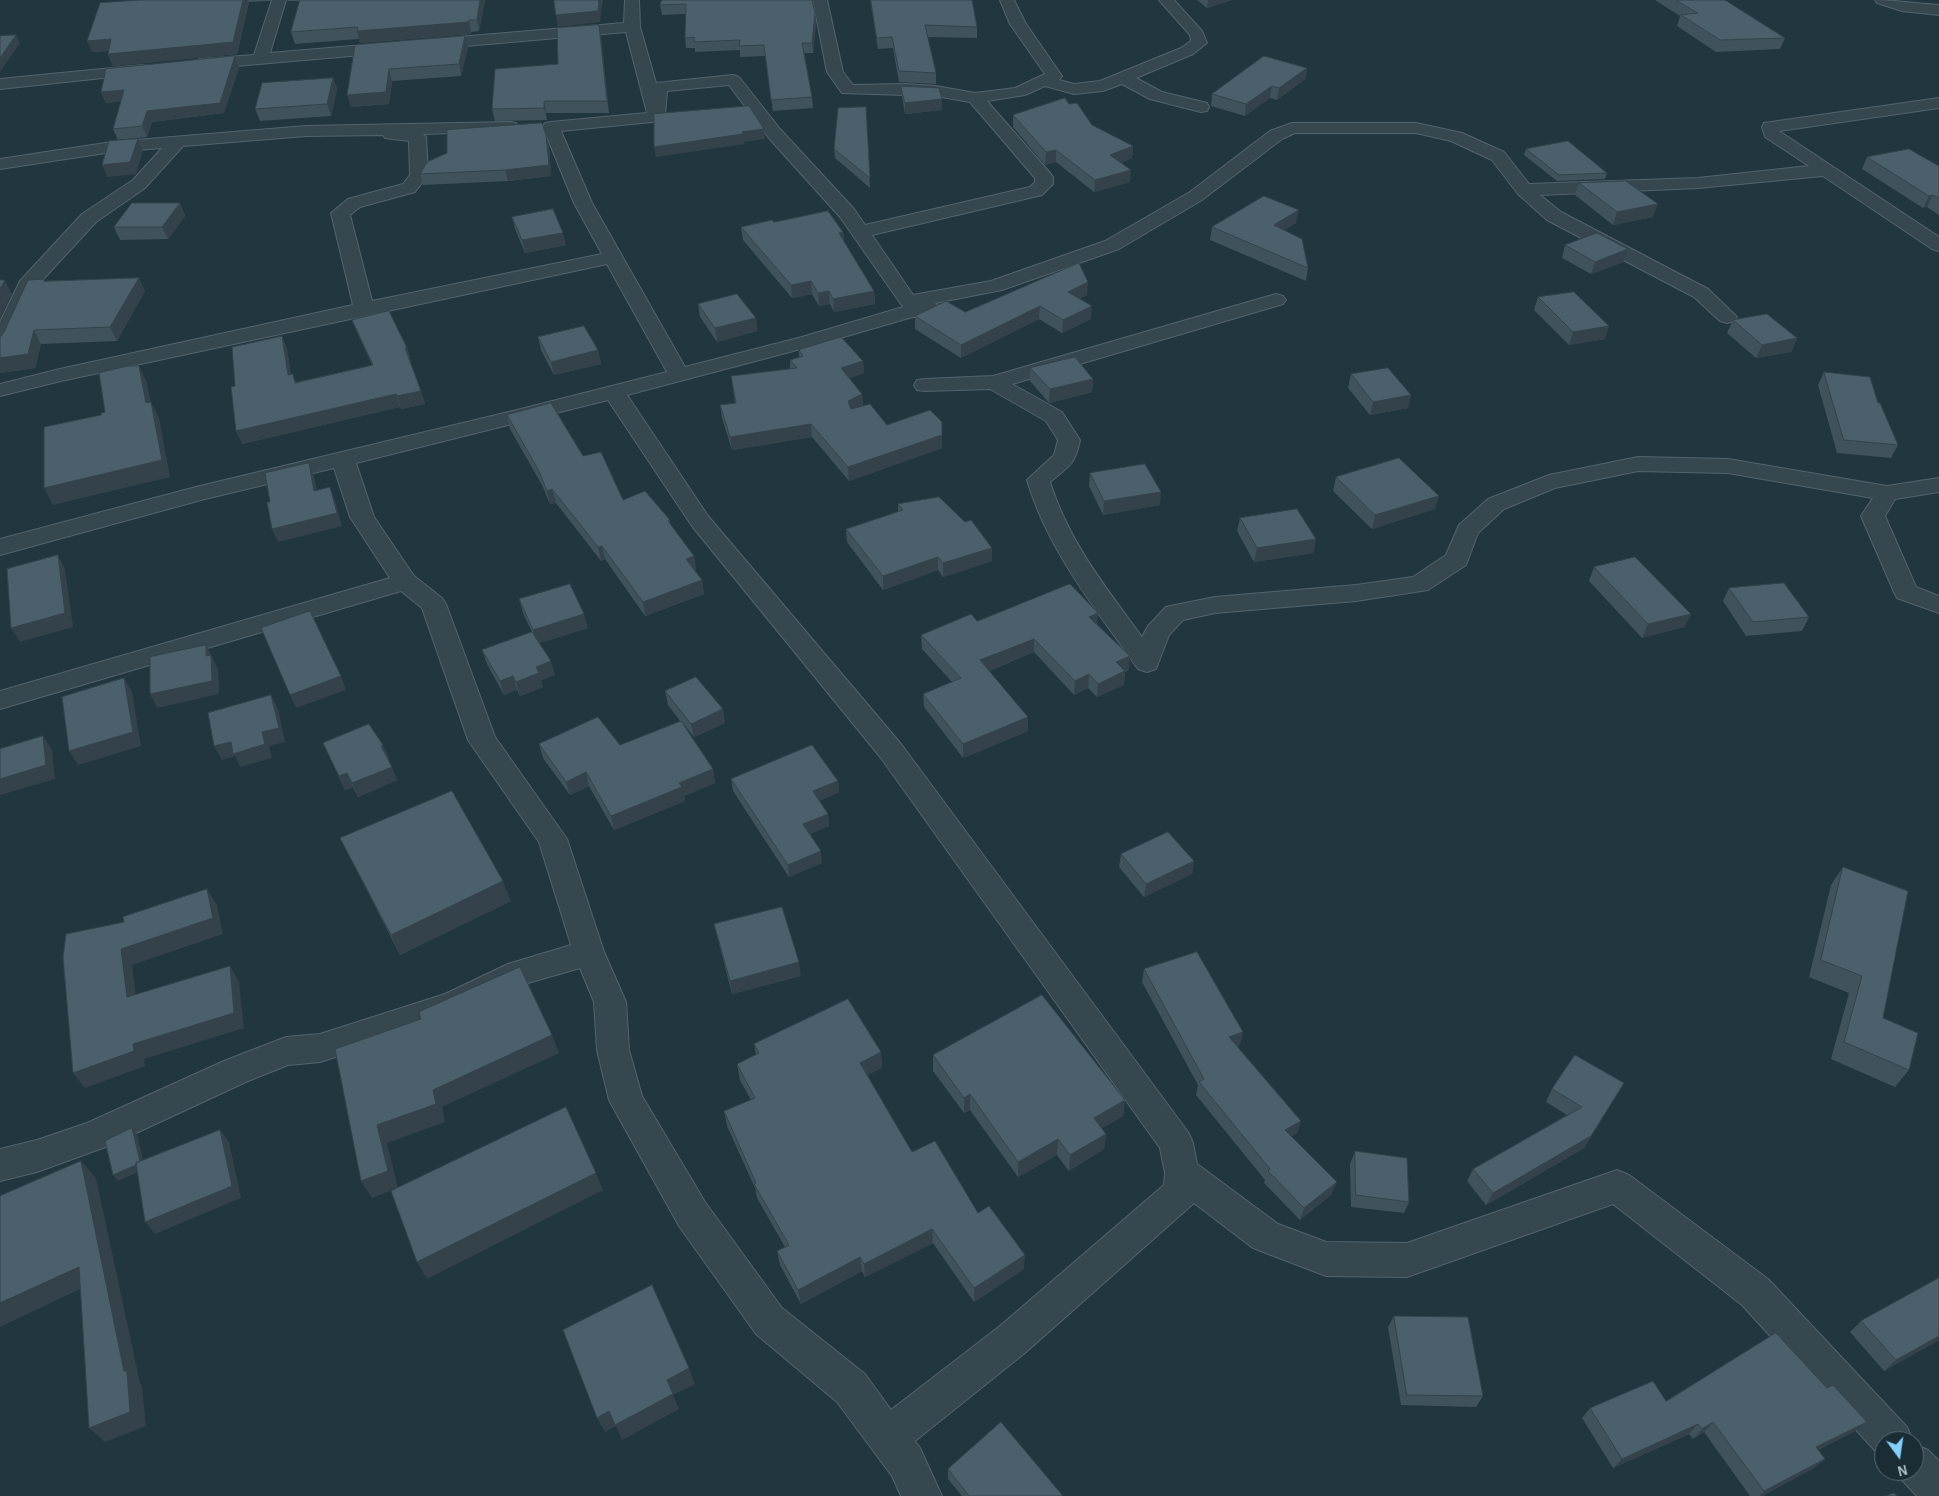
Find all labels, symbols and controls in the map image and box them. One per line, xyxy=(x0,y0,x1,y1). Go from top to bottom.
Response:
north arrow xyxy=(1874,1431,1924,1481)
text: N xyxy=(1896,1462,1909,1478)

